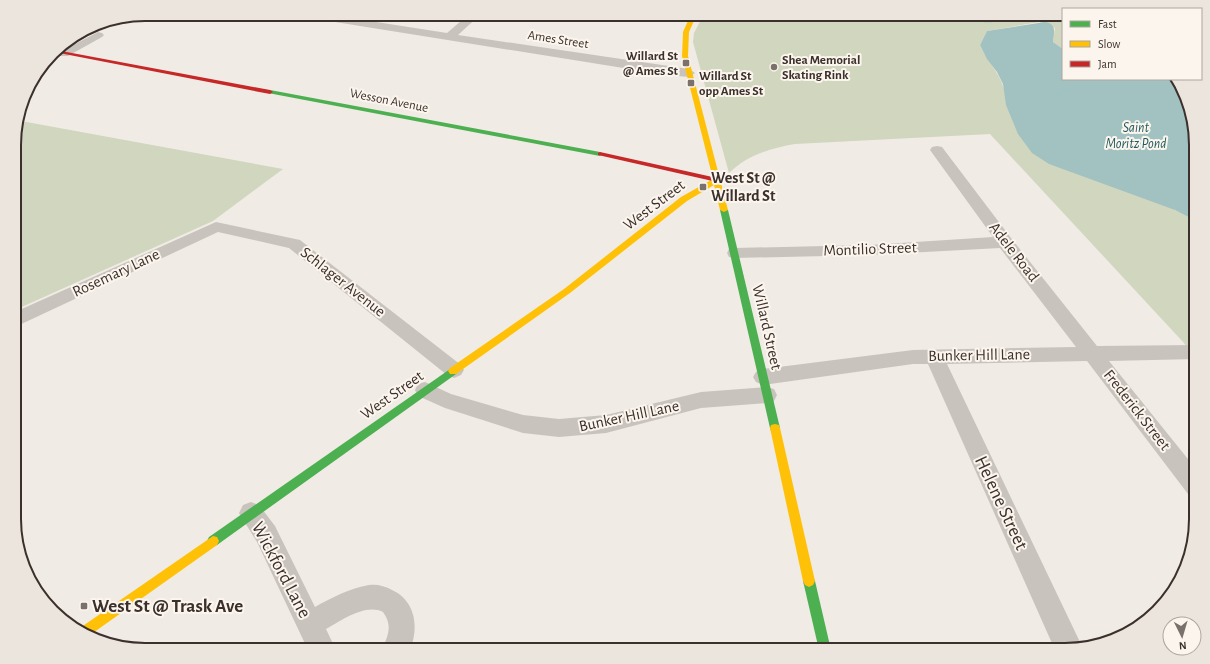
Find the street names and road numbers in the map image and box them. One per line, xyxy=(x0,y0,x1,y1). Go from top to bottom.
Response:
street label: Ames Street xyxy=(527,29,589,51)
street label: Wesson Avenue xyxy=(349,87,429,115)
street label: West Street xyxy=(620,177,688,233)
street label: Adele Road xyxy=(986,219,1042,285)
street label: Montilio Street xyxy=(823,239,917,259)
street label: Schlager Avenue xyxy=(298,244,388,320)
street label: Rosemary Lane xyxy=(70,246,162,301)
street label: Willard Street xyxy=(749,283,785,371)
street label: Bunker Hill Lane xyxy=(928,346,1030,364)
street label: Frederick Street xyxy=(1101,367,1173,453)
street label: West Street xyxy=(358,368,426,422)
street label: Bunker Hill Lane xyxy=(577,398,681,434)
street label: Helene Street xyxy=(971,453,1031,553)
street label: Wickford Lane xyxy=(248,519,314,621)

